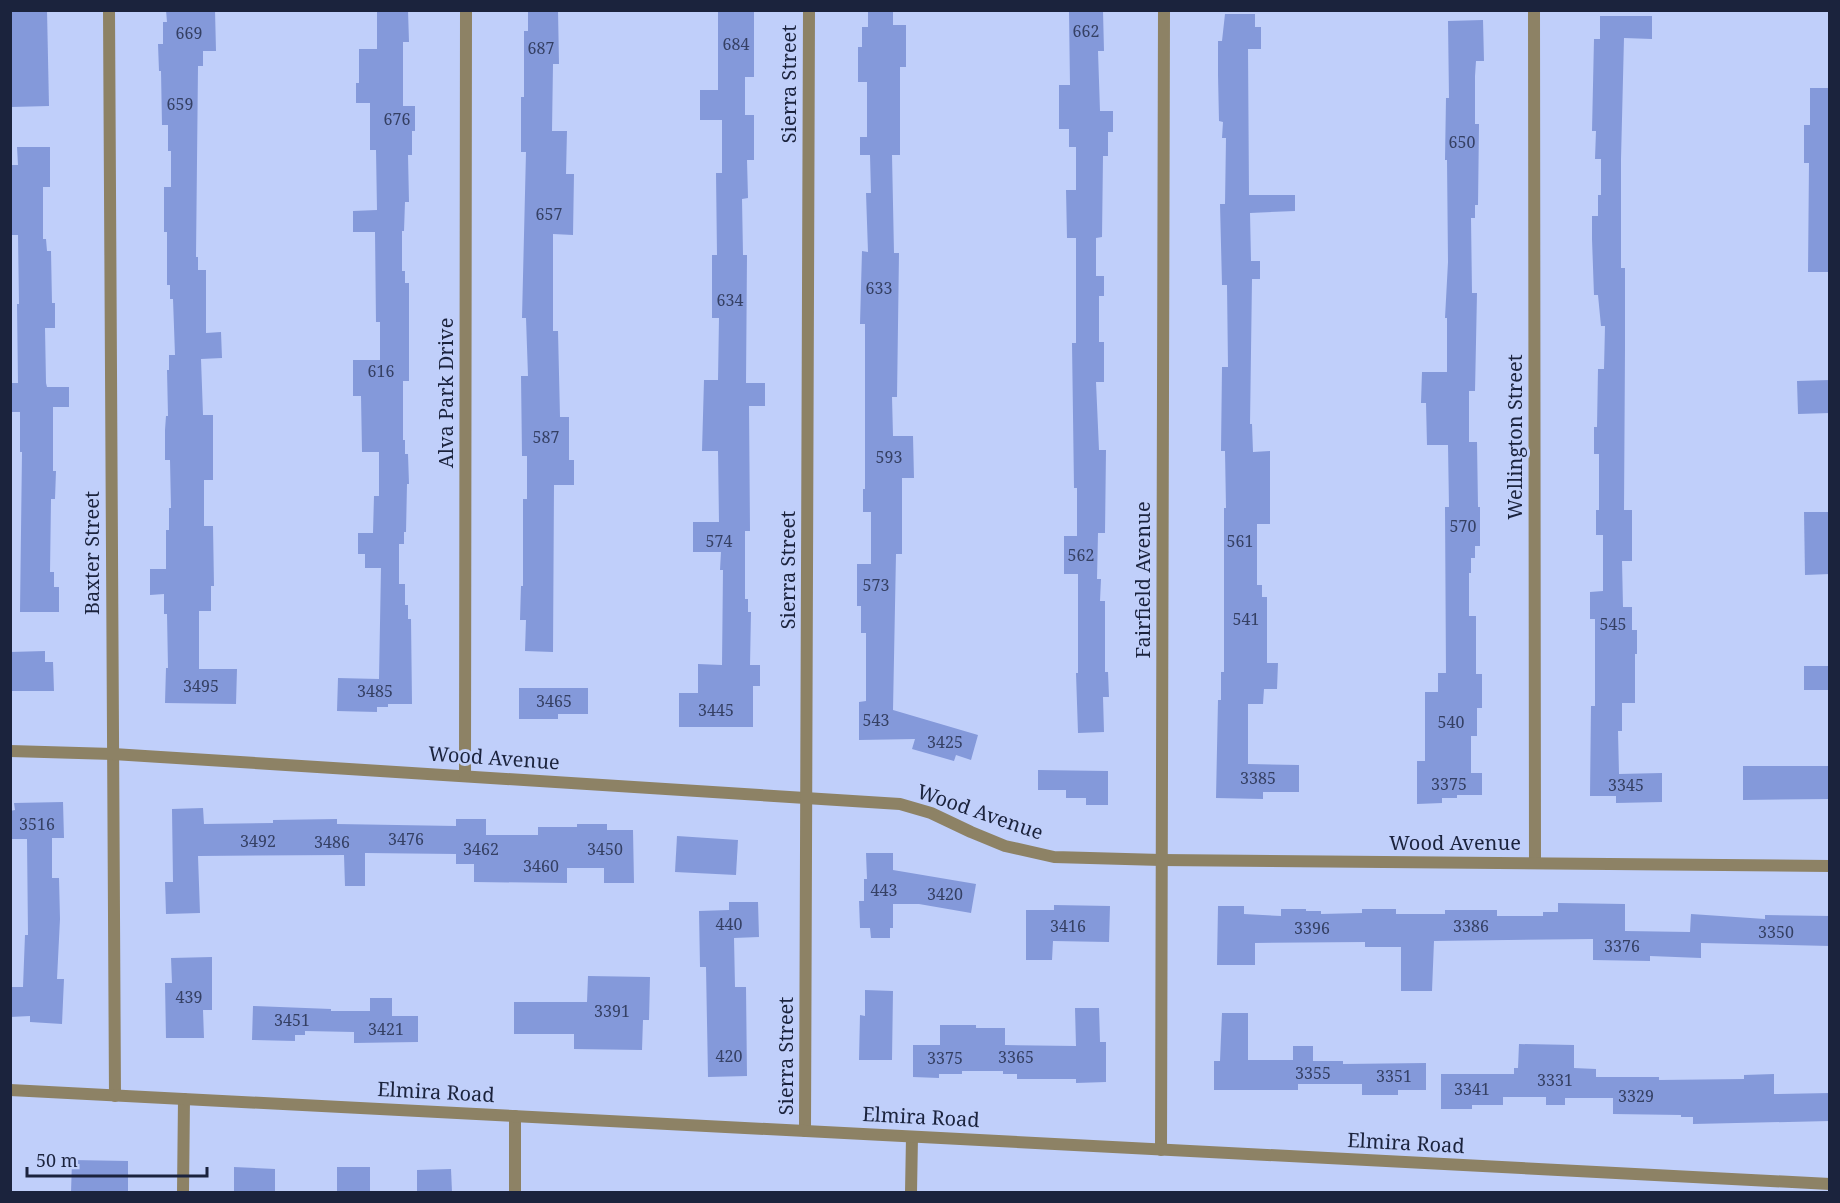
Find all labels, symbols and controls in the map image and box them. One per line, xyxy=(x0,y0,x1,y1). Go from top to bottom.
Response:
house number: 662 xyxy=(1073,20,1099,42)
house number: 669 xyxy=(176,22,202,44)
street label: Sierra Street xyxy=(775,25,802,143)
house number: 684 xyxy=(723,33,749,55)
house number: 687 xyxy=(528,37,554,59)
house number: 659 xyxy=(167,93,193,115)
house number: 676 xyxy=(384,108,410,130)
house number: 650 xyxy=(1449,131,1475,153)
house number: 657 xyxy=(536,203,562,225)
house number: 633 xyxy=(866,277,892,299)
house number: 634 xyxy=(717,289,743,311)
street label: Alva Park Drive xyxy=(432,318,459,468)
street label: Wellington Street xyxy=(1501,354,1528,520)
house number: 616 xyxy=(368,360,394,382)
house number: 587 xyxy=(533,426,559,448)
house number: 593 xyxy=(876,446,902,468)
street label: Baxter Street xyxy=(78,491,105,615)
street label: Fairfield Avenue xyxy=(1129,501,1156,659)
street label: Sierra Street xyxy=(774,511,801,629)
house number: 570 xyxy=(1450,515,1476,537)
house number: 574 xyxy=(706,530,732,552)
house number: 561 xyxy=(1227,530,1253,552)
house number: 562 xyxy=(1068,544,1094,566)
house number: 573 xyxy=(863,574,889,596)
house number: 541 xyxy=(1233,608,1259,630)
house number: 545 xyxy=(1600,613,1626,635)
house number: 3495 xyxy=(183,675,219,697)
house number: 3485 xyxy=(357,680,393,702)
house number: 3465 xyxy=(536,690,572,712)
house number: 3445 xyxy=(698,699,734,721)
house number: 543 xyxy=(863,709,889,731)
house number: 540 xyxy=(1438,711,1464,733)
house number: 3425 xyxy=(927,731,963,753)
street label: Wood Avenue xyxy=(427,739,561,776)
house number: 3385 xyxy=(1240,767,1276,789)
house number: 3375 xyxy=(1431,773,1467,795)
house number: 3345 xyxy=(1608,774,1644,796)
street label: Wood Avenue xyxy=(913,777,1047,846)
house number: 3516 xyxy=(19,813,55,835)
house number: 3476 xyxy=(388,828,424,850)
street label: Wood Avenue xyxy=(1389,829,1521,856)
house number: 3492 xyxy=(240,830,276,852)
house number: 3486 xyxy=(314,831,350,853)
house number: 3462 xyxy=(463,838,499,860)
house number: 3450 xyxy=(587,838,623,860)
house number: 3460 xyxy=(523,855,559,877)
house number: 443 xyxy=(871,879,897,901)
house number: 3420 xyxy=(927,883,963,905)
house number: 440 xyxy=(716,913,742,935)
house number: 3416 xyxy=(1050,915,1086,937)
house number: 3386 xyxy=(1453,915,1489,937)
house number: 3396 xyxy=(1294,917,1330,939)
house number: 3350 xyxy=(1758,921,1794,943)
house number: 3376 xyxy=(1604,935,1640,957)
house number: 439 xyxy=(176,986,202,1008)
street label: Sierra Street xyxy=(772,997,799,1115)
house number: 3391 xyxy=(594,1000,630,1022)
house number: 3451 xyxy=(274,1009,310,1031)
house number: 3421 xyxy=(368,1018,404,1040)
house number: 420 xyxy=(716,1045,742,1067)
house number: 3365 xyxy=(998,1046,1034,1068)
house number: 3375 xyxy=(927,1047,963,1069)
house number: 3355 xyxy=(1295,1062,1331,1084)
house number: 3351 xyxy=(1376,1065,1412,1087)
house number: 3331 xyxy=(1537,1069,1573,1091)
street label: Elmira Road xyxy=(377,1075,495,1108)
house number: 3341 xyxy=(1454,1078,1490,1100)
house number: 3329 xyxy=(1618,1085,1654,1107)
street label: Elmira Road xyxy=(862,1100,980,1133)
street label: Elmira Road xyxy=(1347,1126,1465,1159)
scale bar xyxy=(27,1140,207,1178)
text: 50 m xyxy=(36,1148,78,1172)

